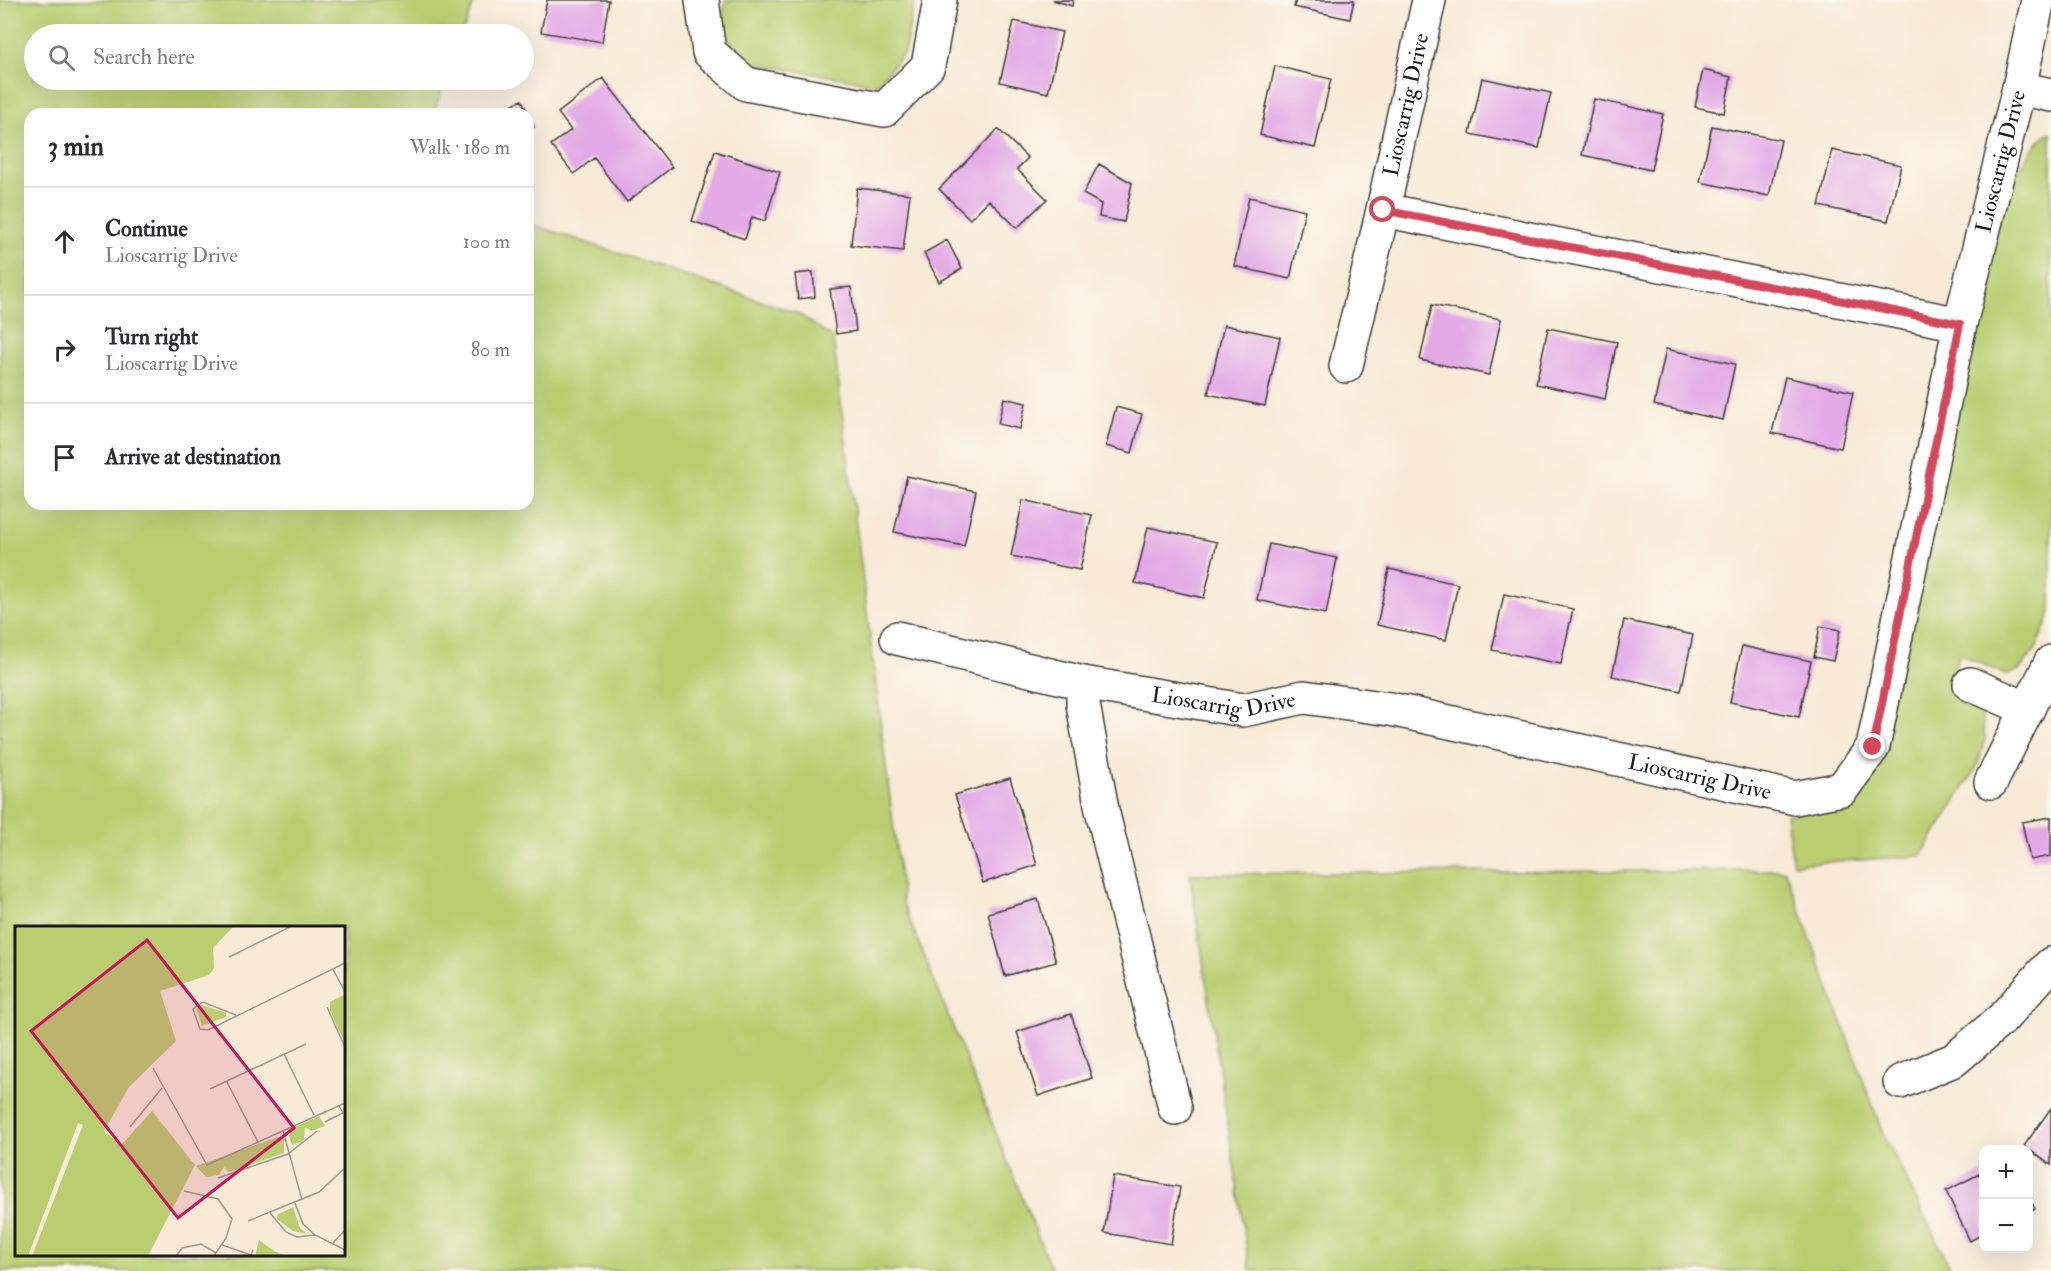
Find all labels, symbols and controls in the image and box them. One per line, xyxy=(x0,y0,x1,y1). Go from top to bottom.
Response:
search box xyxy=(24,24,534,90)
street label: Lioscarrig Drive xyxy=(1377,31,1435,179)
icon: search xyxy=(45,41,78,74)
text: Search here xyxy=(93,43,195,71)
street label: Lioscarrig Drive xyxy=(1969,87,2032,236)
text: 3 min xyxy=(48,131,104,163)
text: Walk · 180 m xyxy=(410,135,510,160)
route start xyxy=(1369,196,1395,222)
text: Continue xyxy=(105,215,188,243)
icon: ahead xyxy=(48,225,81,258)
text: 100 m xyxy=(463,229,510,254)
text: Lioscarrig Drive xyxy=(105,243,238,268)
text: Turn right xyxy=(105,323,198,351)
icon: right xyxy=(48,333,81,366)
text: 80 m xyxy=(471,337,510,362)
text: Lioscarrig Drive xyxy=(105,351,238,376)
icon: arrive xyxy=(48,441,81,474)
text: Arrive at destination xyxy=(105,443,281,471)
street label: Lioscarrig Drive xyxy=(1149,681,1298,724)
route end xyxy=(1859,733,1885,759)
street label: Lioscarrig Drive xyxy=(1626,748,1774,806)
inset map xyxy=(15,926,345,1256)
map controls xyxy=(1979,1145,2033,1253)
button: + xyxy=(1979,1145,2033,1199)
button: − xyxy=(1979,1199,2033,1253)

